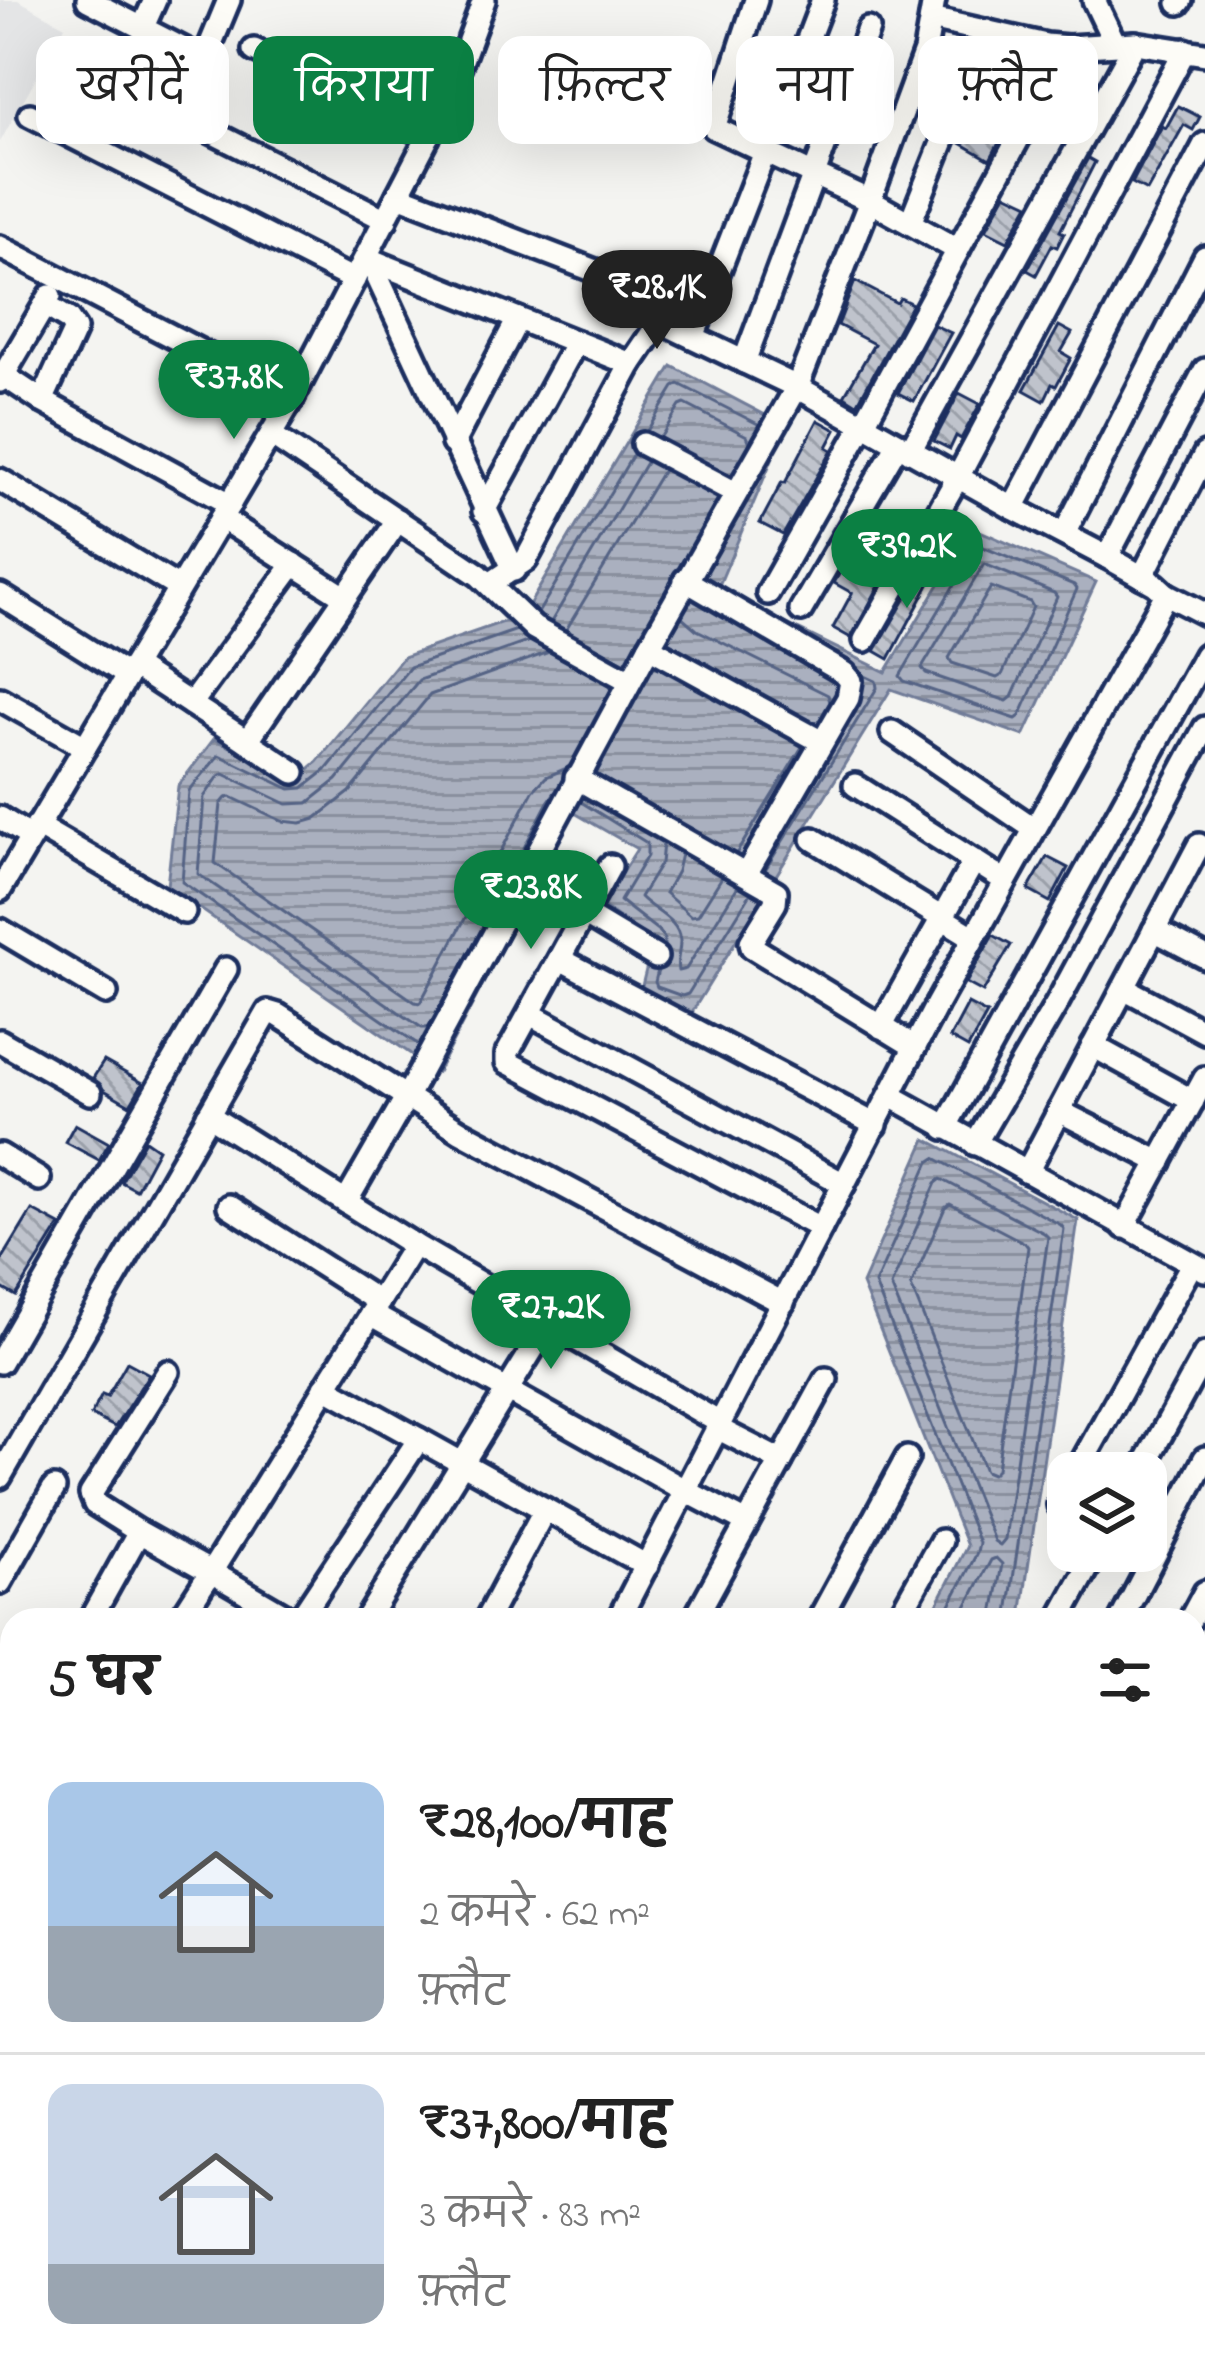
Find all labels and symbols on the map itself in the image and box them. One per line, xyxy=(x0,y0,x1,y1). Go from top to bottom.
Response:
pin: ₹28.1K xyxy=(559,250,755,352)
pin: ₹37.8K xyxy=(136,340,332,442)
pin: ₹39.2K xyxy=(809,509,1005,611)
pin: ₹23.8K xyxy=(433,850,629,952)
pin: ₹27.2K xyxy=(453,1270,649,1372)

